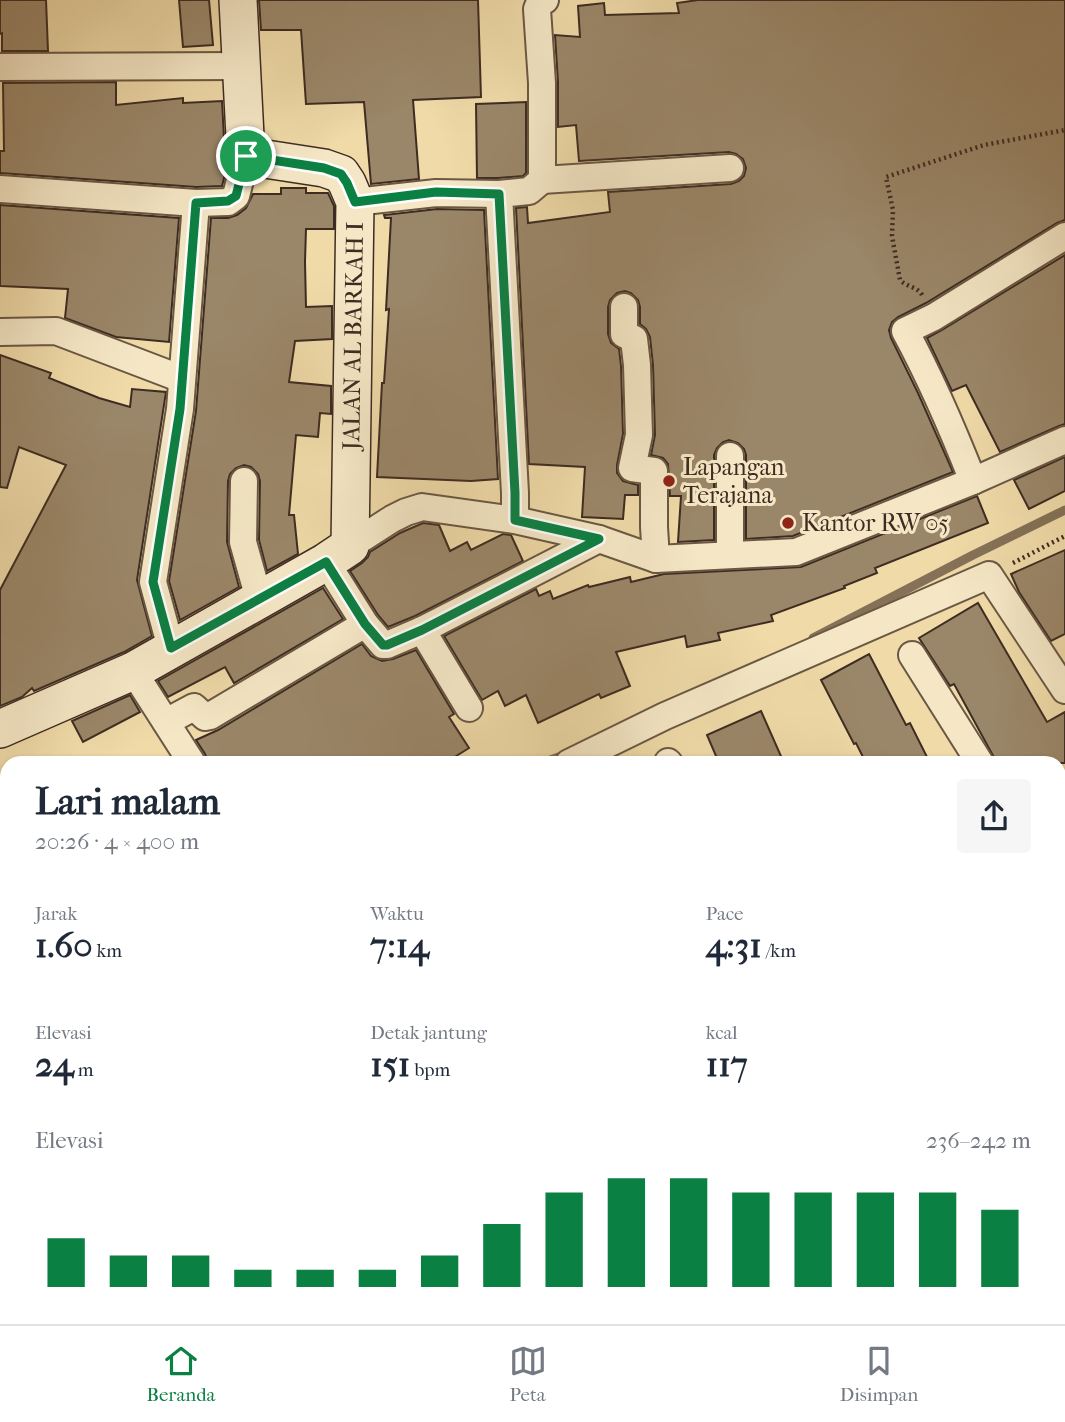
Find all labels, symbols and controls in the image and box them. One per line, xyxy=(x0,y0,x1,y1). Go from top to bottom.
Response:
pin xyxy=(216,126,276,186)
icon: arrive xyxy=(227,137,265,175)
street label: JALAN AL BARKAH I xyxy=(337,222,369,452)
place label: Lapangan Terajana xyxy=(683,453,785,509)
marker: Lapangan Terajana xyxy=(661,473,677,489)
place label: Kantor RW 05 xyxy=(802,509,949,537)
marker: Kantor RW 05 xyxy=(780,515,796,531)
text: Lari malam xyxy=(35,779,220,824)
button: share xyxy=(957,779,1031,853)
text: 20:26 · 4 × 400 m xyxy=(35,828,199,855)
text: Jarak xyxy=(35,903,77,925)
text: Waktu xyxy=(370,903,424,925)
text: Pace xyxy=(706,903,744,925)
text: 1.60 xyxy=(35,925,93,966)
text: 7:14 xyxy=(370,925,429,966)
text: 4:31 xyxy=(706,925,762,966)
text: km xyxy=(93,940,122,962)
text: /km xyxy=(762,940,796,962)
text: Elevasi xyxy=(35,1022,92,1044)
text: Detak jantung xyxy=(370,1022,487,1044)
text: kcal xyxy=(706,1022,738,1044)
text: 24 xyxy=(35,1044,74,1085)
text: 151 xyxy=(370,1044,410,1085)
text: 117 xyxy=(706,1044,748,1085)
text: m xyxy=(74,1059,94,1081)
text: bpm xyxy=(410,1059,450,1081)
text: Elevasi xyxy=(35,1127,104,1154)
text: 236–242 m xyxy=(926,1127,1031,1154)
tab: Beranda xyxy=(147,1342,215,1406)
tab: Peta xyxy=(509,1342,547,1406)
tab: Disimpan xyxy=(840,1342,918,1406)

